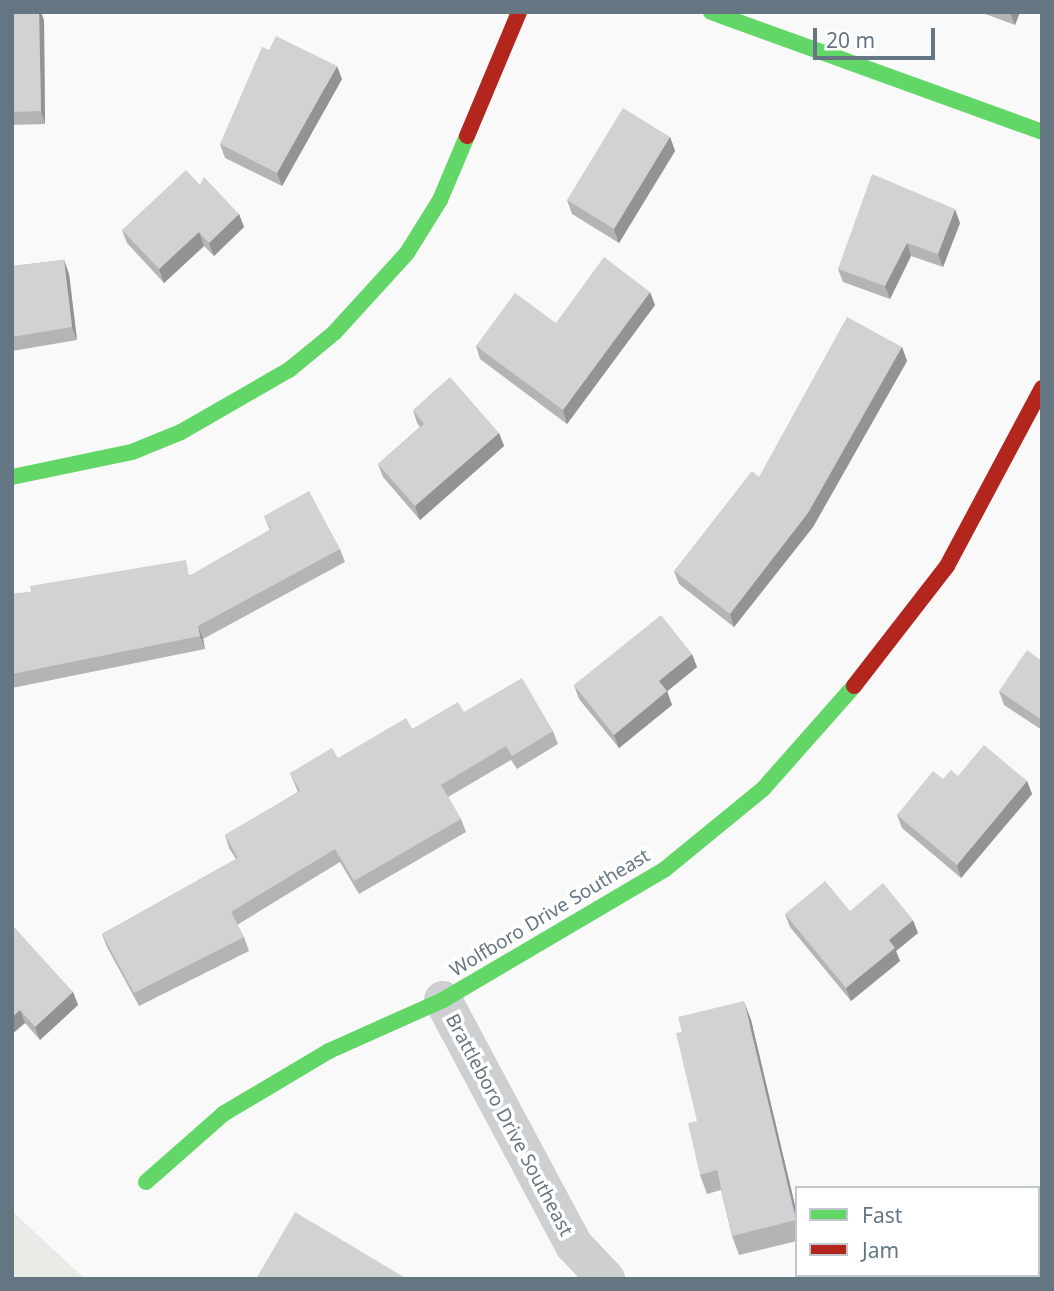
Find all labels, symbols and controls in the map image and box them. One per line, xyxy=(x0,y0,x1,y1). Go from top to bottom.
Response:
scale bar xyxy=(816,14,939,58)
text: 20 m xyxy=(826,26,875,54)
street label: Wolfboro Drive Southeast xyxy=(446,844,654,982)
street label: Brattleboro Drive Southeast xyxy=(441,1010,577,1240)
legend xyxy=(795,1186,1040,1277)
text: Fast xyxy=(862,1201,902,1229)
text: Jam xyxy=(862,1236,899,1264)

